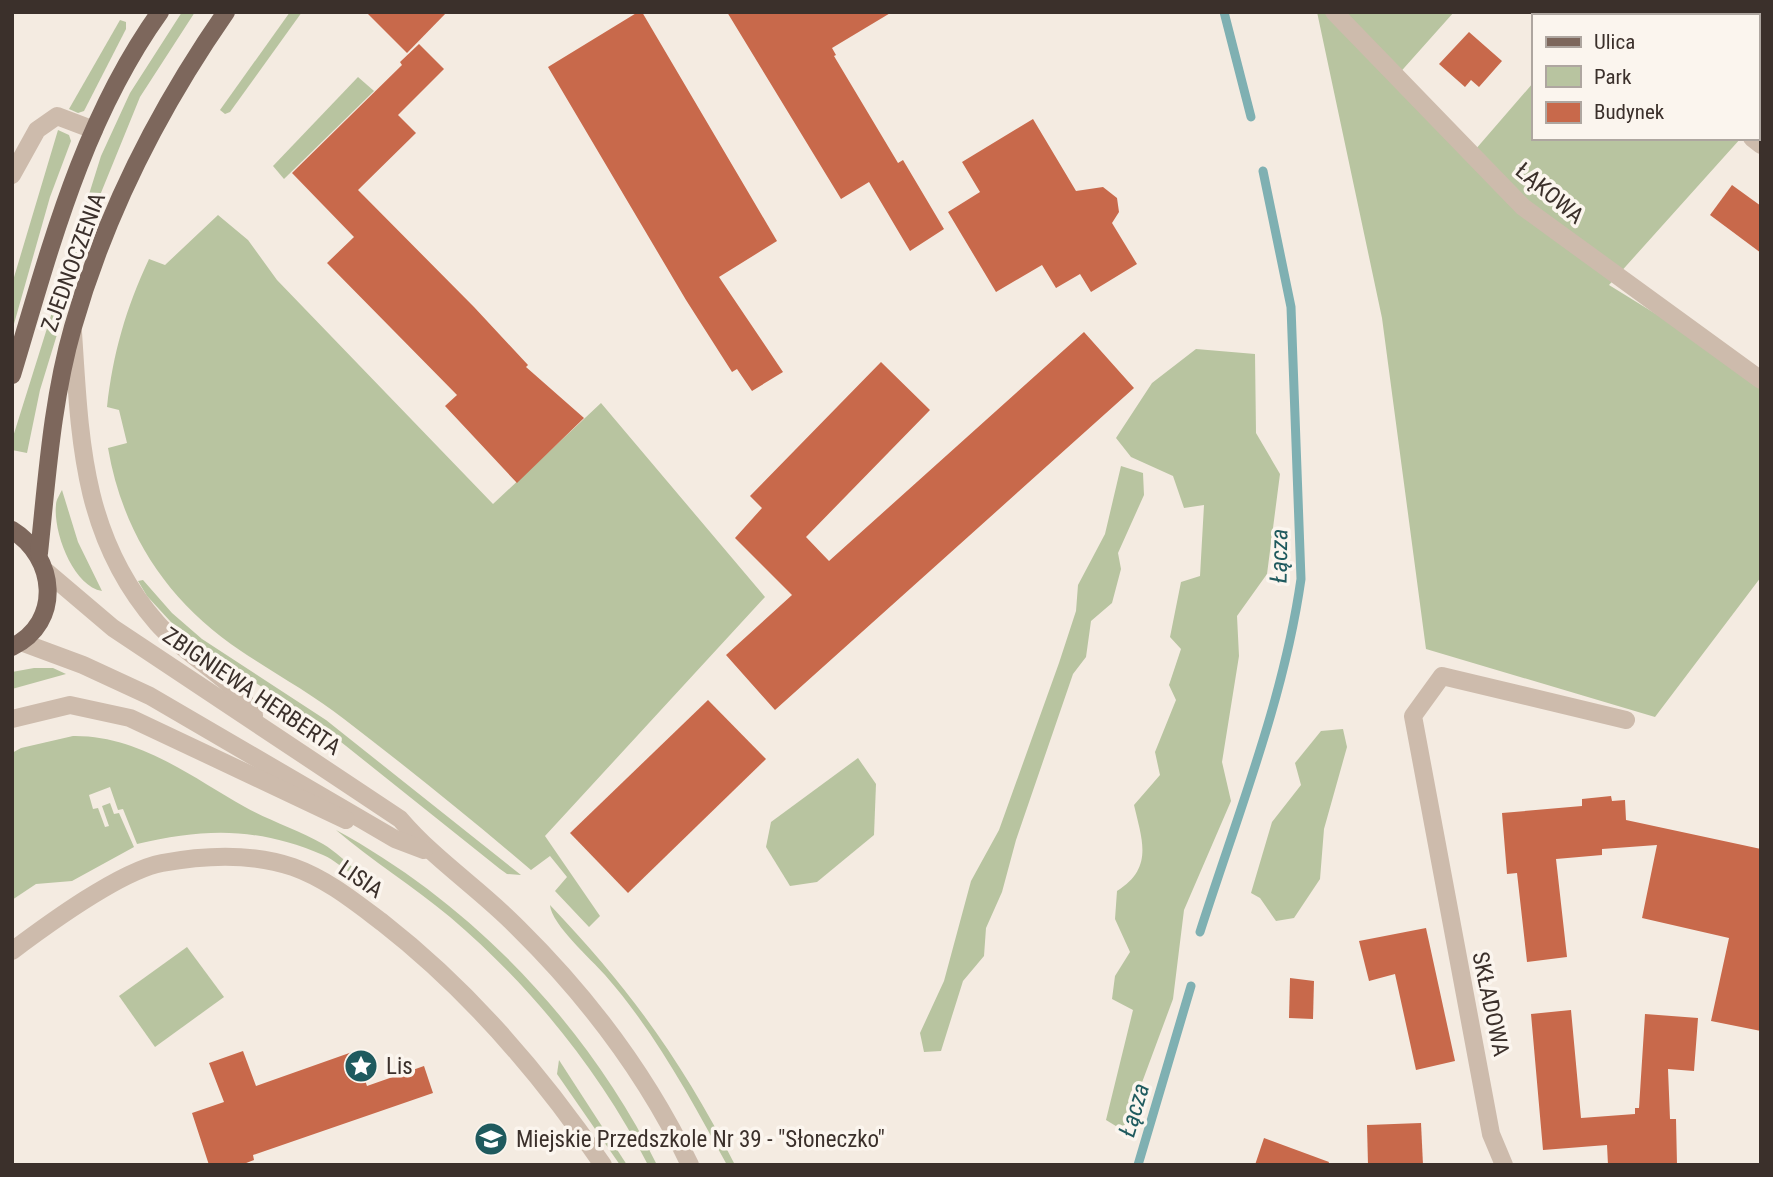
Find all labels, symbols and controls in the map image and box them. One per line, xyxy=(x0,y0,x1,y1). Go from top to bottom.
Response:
legend xyxy=(1532,14,1759,140)
text: Ulica xyxy=(1594,30,1635,54)
text: Park xyxy=(1594,65,1632,89)
text: Budynek xyxy=(1594,100,1665,124)
street label: ŁĄKOWA xyxy=(1510,157,1589,230)
street label: ZJEDNOCZENIA xyxy=(36,189,111,335)
water label: Łącza xyxy=(1265,529,1293,583)
street label: ZBIGNIEWA HERBERTA xyxy=(158,622,346,761)
street label: LISIA xyxy=(333,855,388,904)
street label: SKŁADOWA xyxy=(1466,949,1515,1059)
place icon: Lis xyxy=(342,1047,380,1085)
place label: Lis xyxy=(386,1053,413,1080)
water label: Łącza xyxy=(1113,1080,1155,1140)
school or university icon: Miejskie Przedszkole Nr 39 - "Słoneczko" xyxy=(472,1120,510,1158)
place label: Miejskie Przedszkole Nr 39 - "Słoneczko" xyxy=(516,1126,885,1153)

